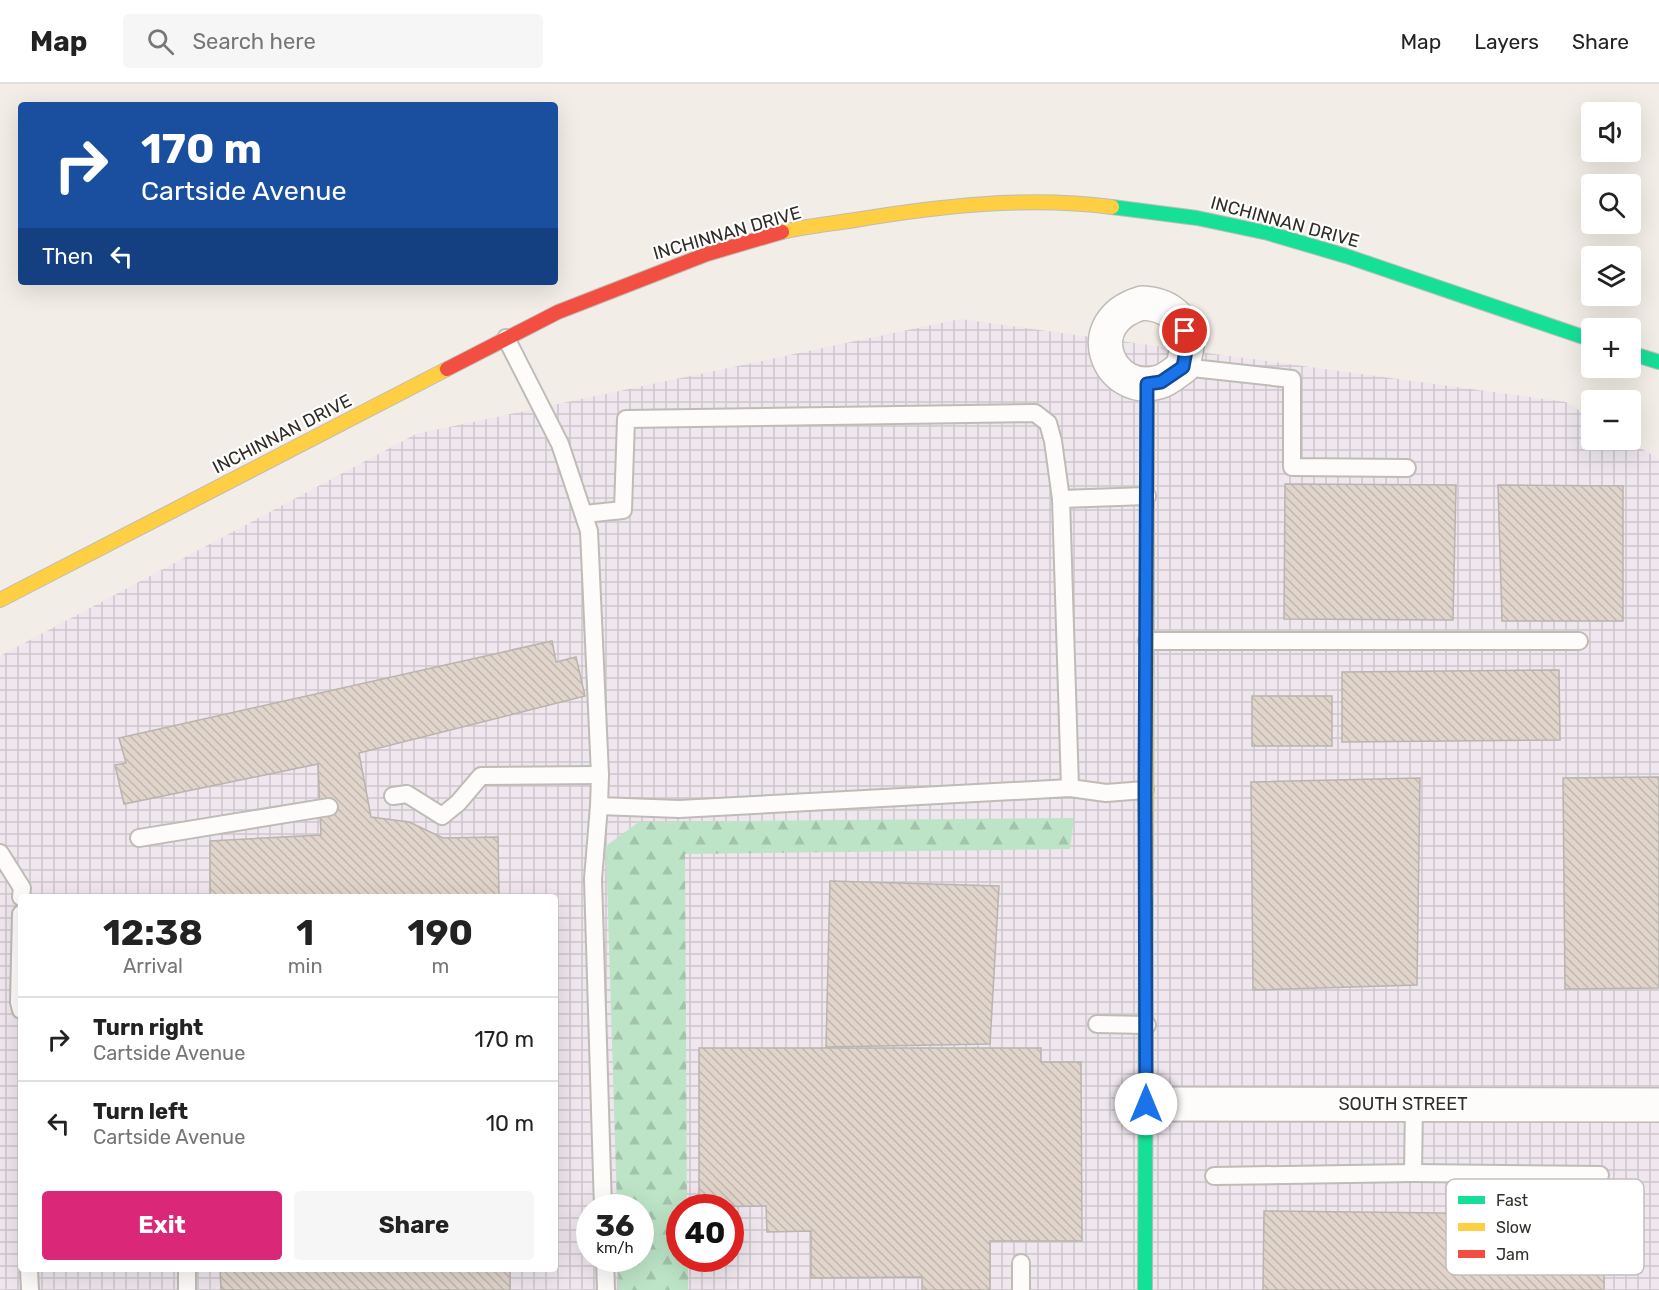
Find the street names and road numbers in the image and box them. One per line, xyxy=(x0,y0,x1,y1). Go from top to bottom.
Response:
street label: INCHINNAN DRIVE xyxy=(1208,192,1362,252)
street label: INCHINNAN DRIVE xyxy=(650,201,804,265)
street label: INCHINNAN DRIVE xyxy=(209,389,355,479)
street label: SOUTH STREET xyxy=(1338,1093,1468,1115)

